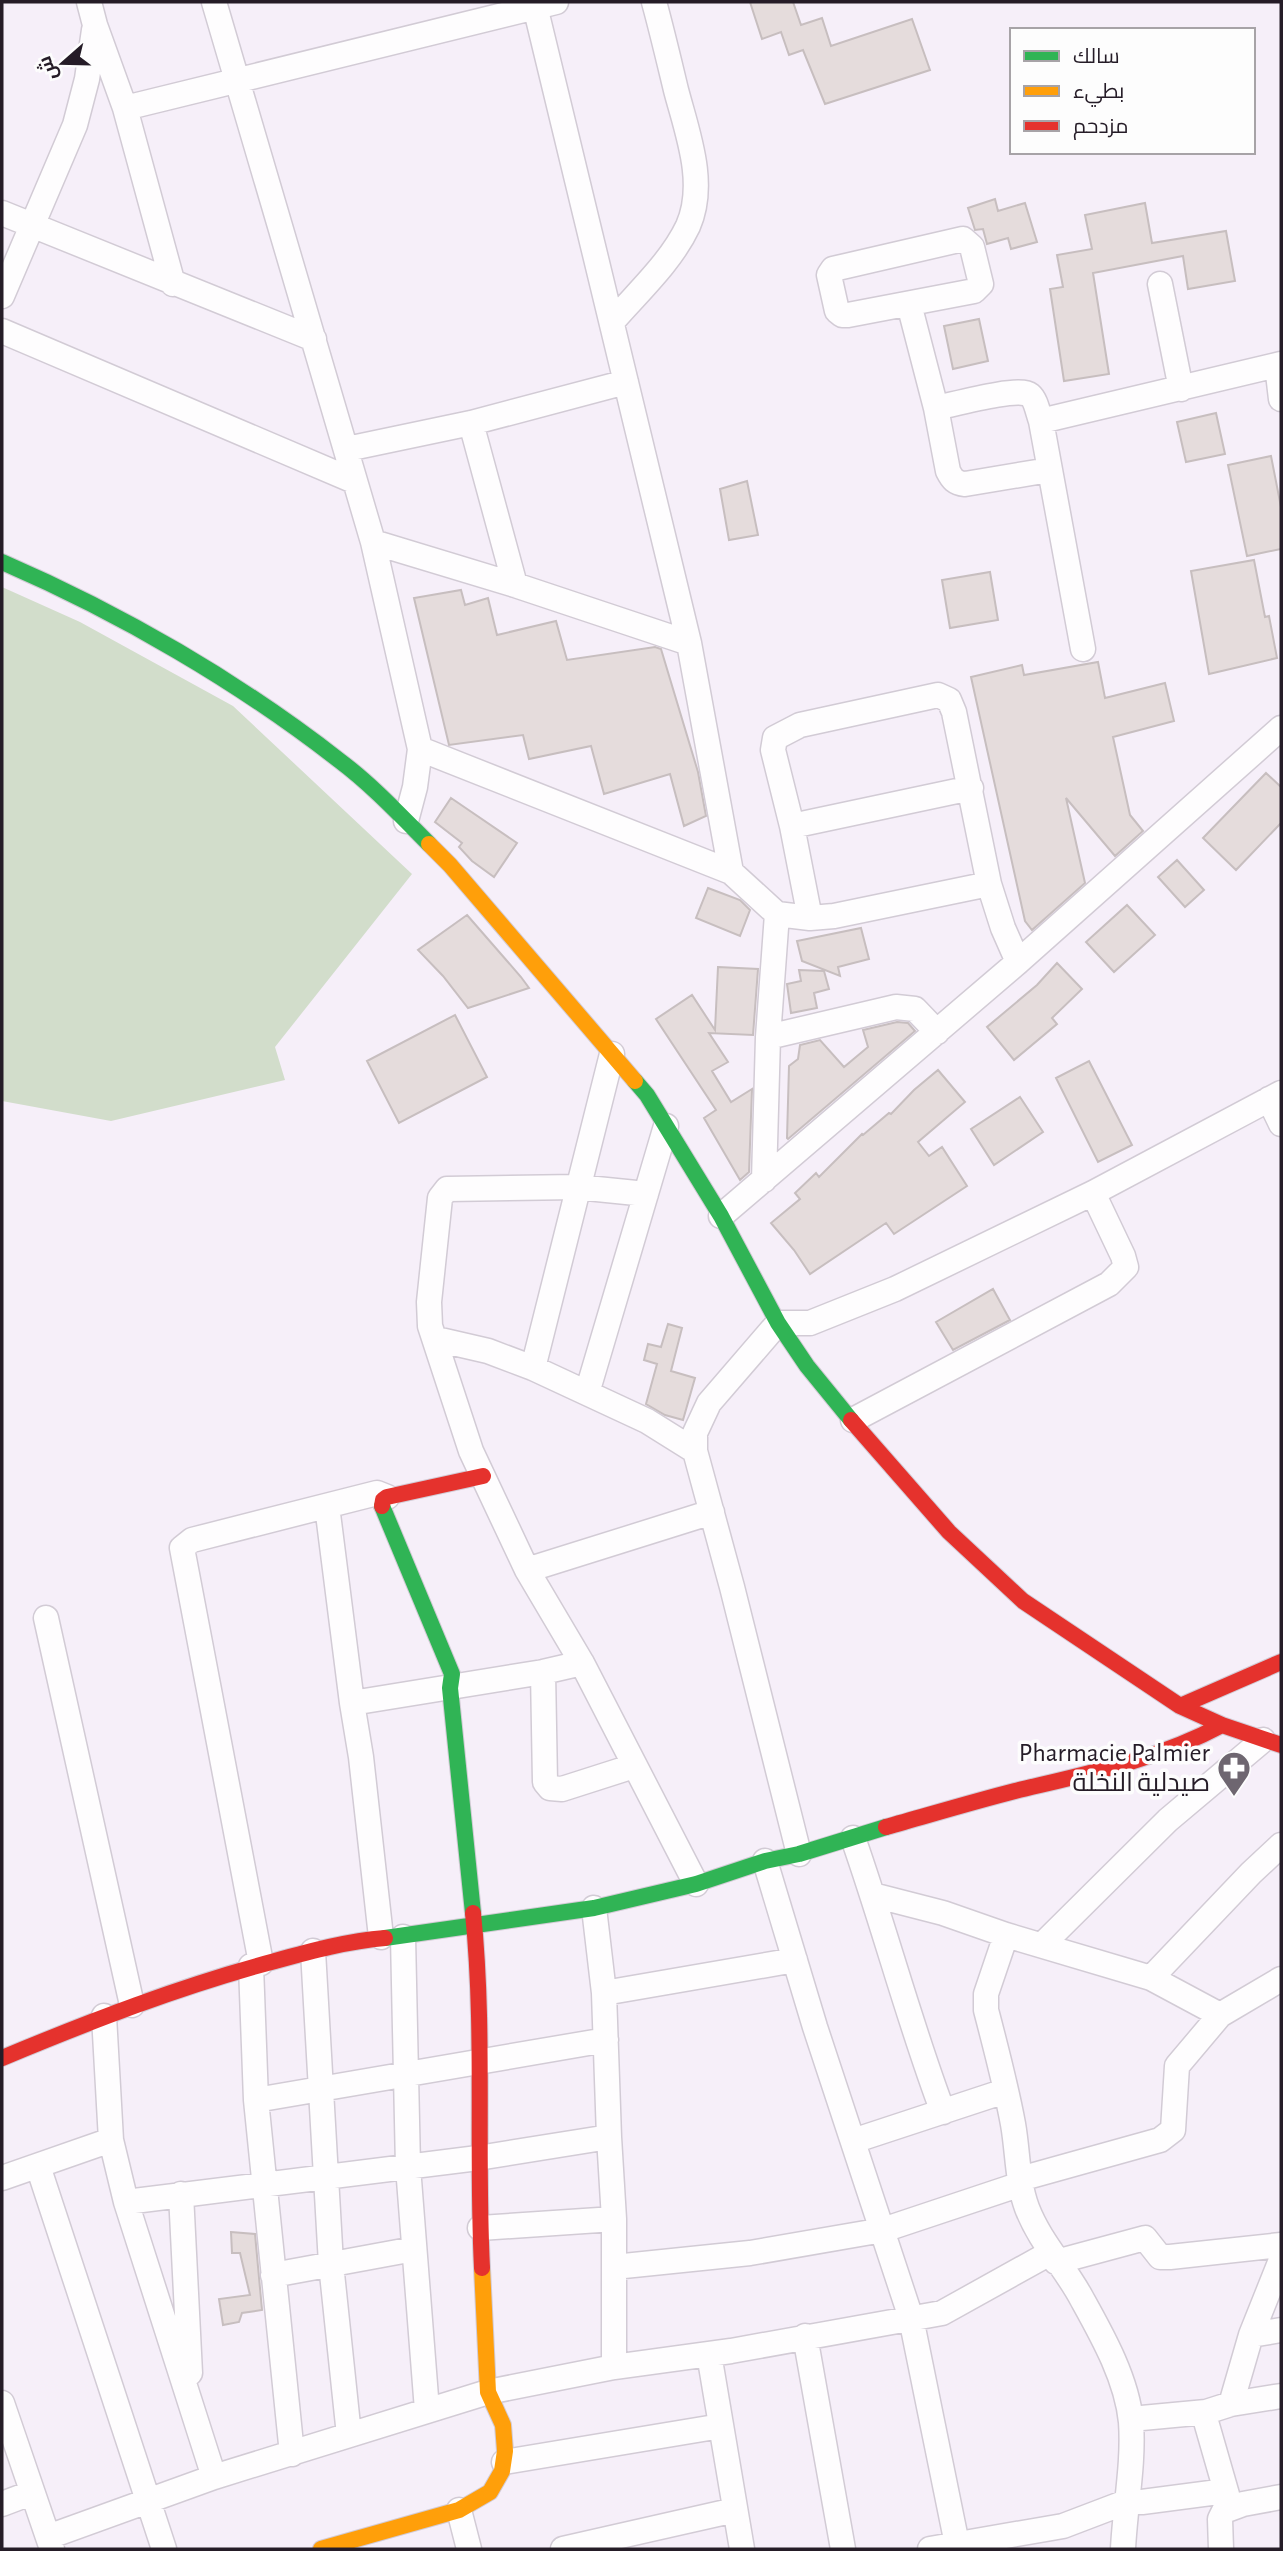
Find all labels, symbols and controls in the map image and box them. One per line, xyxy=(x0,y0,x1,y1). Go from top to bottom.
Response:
north arrow xyxy=(28,28,98,98)
legend xyxy=(1010,28,1255,154)
text: سالك xyxy=(1073,46,1120,67)
text: ش xyxy=(34,53,62,83)
text: بطيء xyxy=(1073,81,1124,107)
text: مزدحم xyxy=(1073,116,1128,140)
place label: Pharmacie Palmier صيدلية النخلة xyxy=(1019,1740,1211,1796)
pharmacy icon: Pharmacie Palmier صيدلية النخلة xyxy=(1215,1749,1253,1798)

